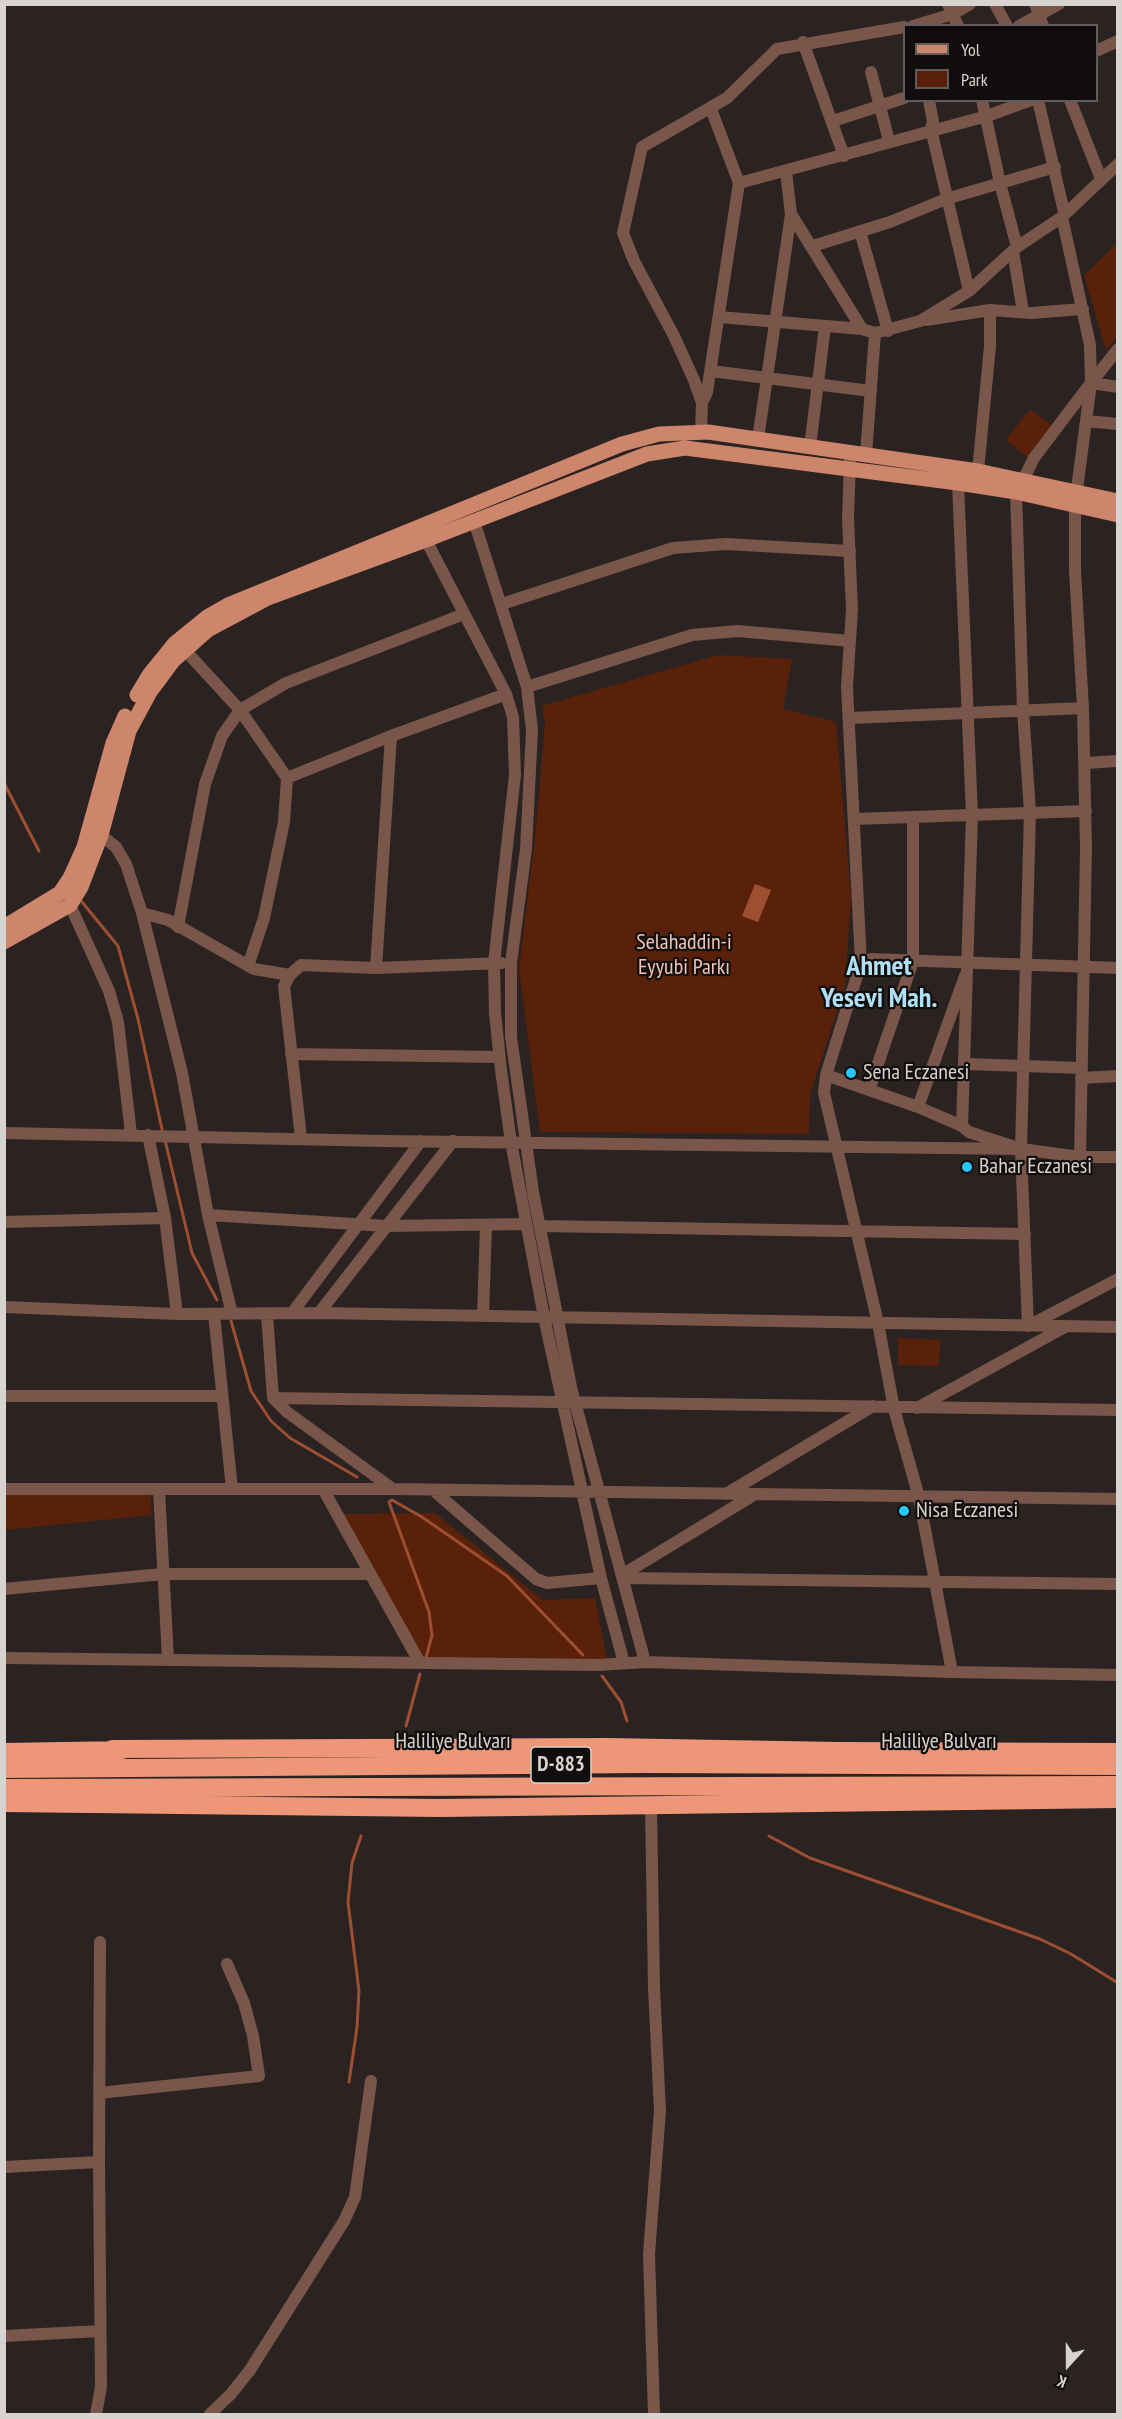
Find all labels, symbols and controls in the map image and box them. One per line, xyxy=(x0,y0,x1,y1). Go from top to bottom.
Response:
legend xyxy=(903,24,1098,102)
text: Yol xyxy=(961,38,980,61)
text: Park xyxy=(961,68,988,91)
park label: Selahaddin-i Eyyubi Parkı xyxy=(636,930,732,981)
district label: Ahmet Yesevi Mah. xyxy=(821,950,937,1016)
place label: Sena Eczanesi xyxy=(863,1060,969,1086)
marker: Sena Eczanesi xyxy=(844,1066,858,1080)
place label: Bahar Eczanesi xyxy=(979,1154,1092,1180)
marker: Bahar Eczanesi xyxy=(960,1160,974,1174)
place label: Nisa Eczanesi xyxy=(916,1498,1018,1524)
marker: Nisa Eczanesi xyxy=(897,1504,911,1518)
street label: Haliliye Bulvarı xyxy=(395,1729,511,1755)
street label: Haliliye Bulvarı xyxy=(881,1729,997,1755)
road number: D-883 xyxy=(531,1747,591,1783)
north arrow xyxy=(1038,2335,1098,2395)
text: K xyxy=(1054,2371,1069,2393)

